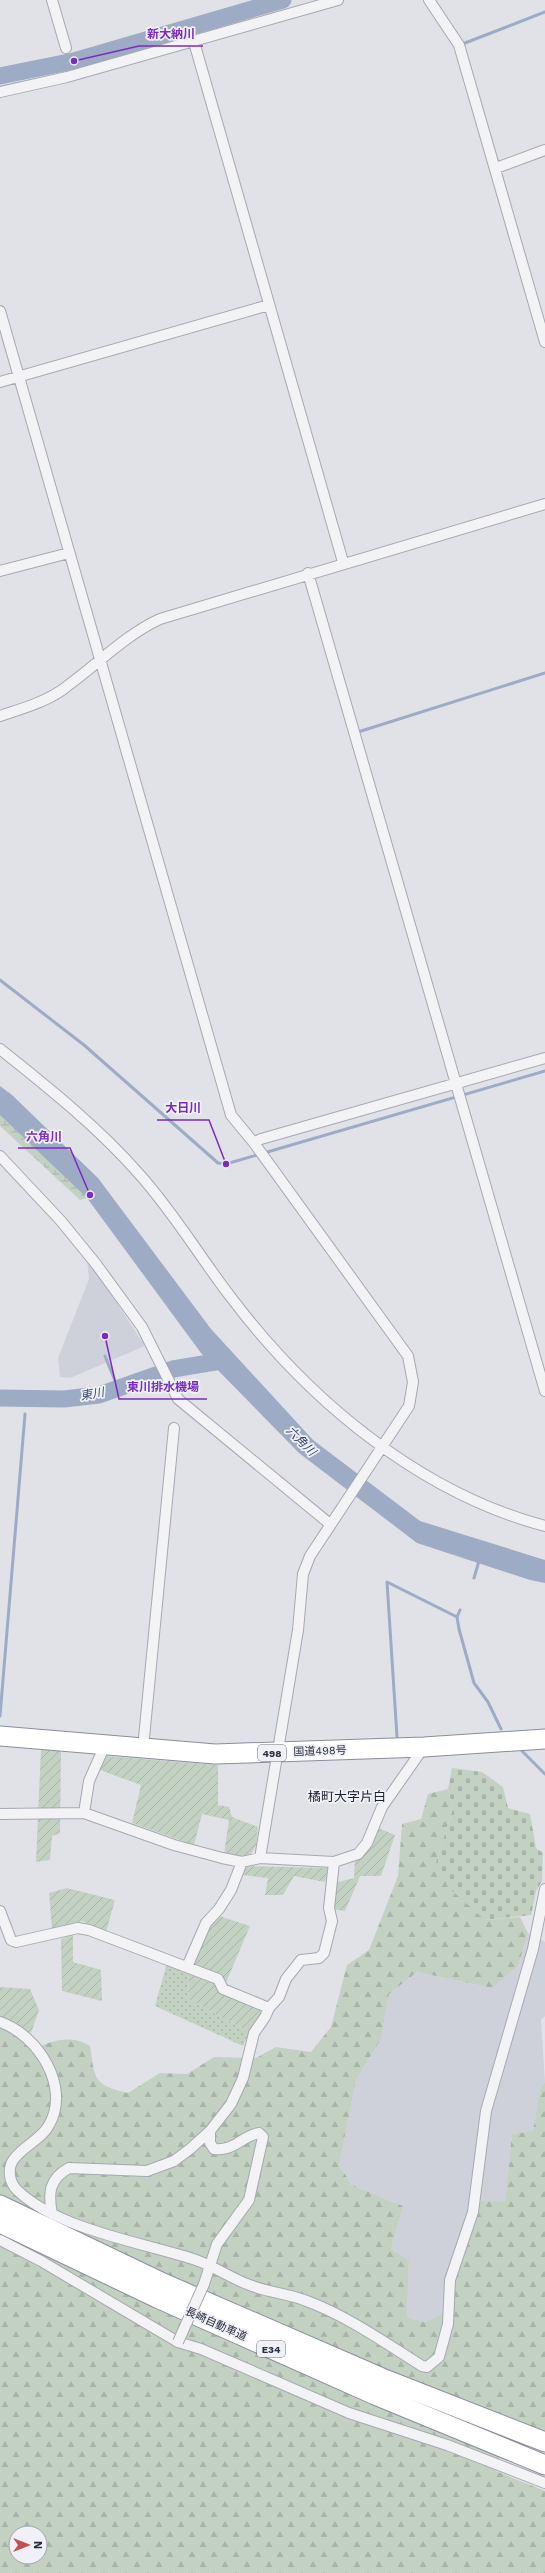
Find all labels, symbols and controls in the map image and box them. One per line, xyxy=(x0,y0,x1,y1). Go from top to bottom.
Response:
callout: 新大納川 xyxy=(139,22,203,46)
text: 新大納川 xyxy=(147,27,195,41)
callout: 大日川 xyxy=(157,1096,209,1120)
text: 大日川 xyxy=(165,1101,201,1115)
callout: 六角川 xyxy=(18,1124,70,1148)
text: 六角川 xyxy=(26,1130,62,1144)
callout: 東川排水機場 xyxy=(119,1375,207,1399)
text: 東川排水機場 xyxy=(127,1380,199,1394)
water label: 東川 xyxy=(79,1385,107,1403)
water label: 六角川 xyxy=(283,1423,320,1460)
street label: 国道498号 xyxy=(293,1744,347,1758)
road number: 498 xyxy=(258,1745,286,1761)
district label: 橘町大字片白 xyxy=(308,1789,386,1804)
street label: 長崎自動車道 xyxy=(183,2305,249,2343)
road number: E34 xyxy=(257,2341,285,2357)
north arrow xyxy=(8,2525,48,2565)
text: N xyxy=(31,2541,44,2549)

